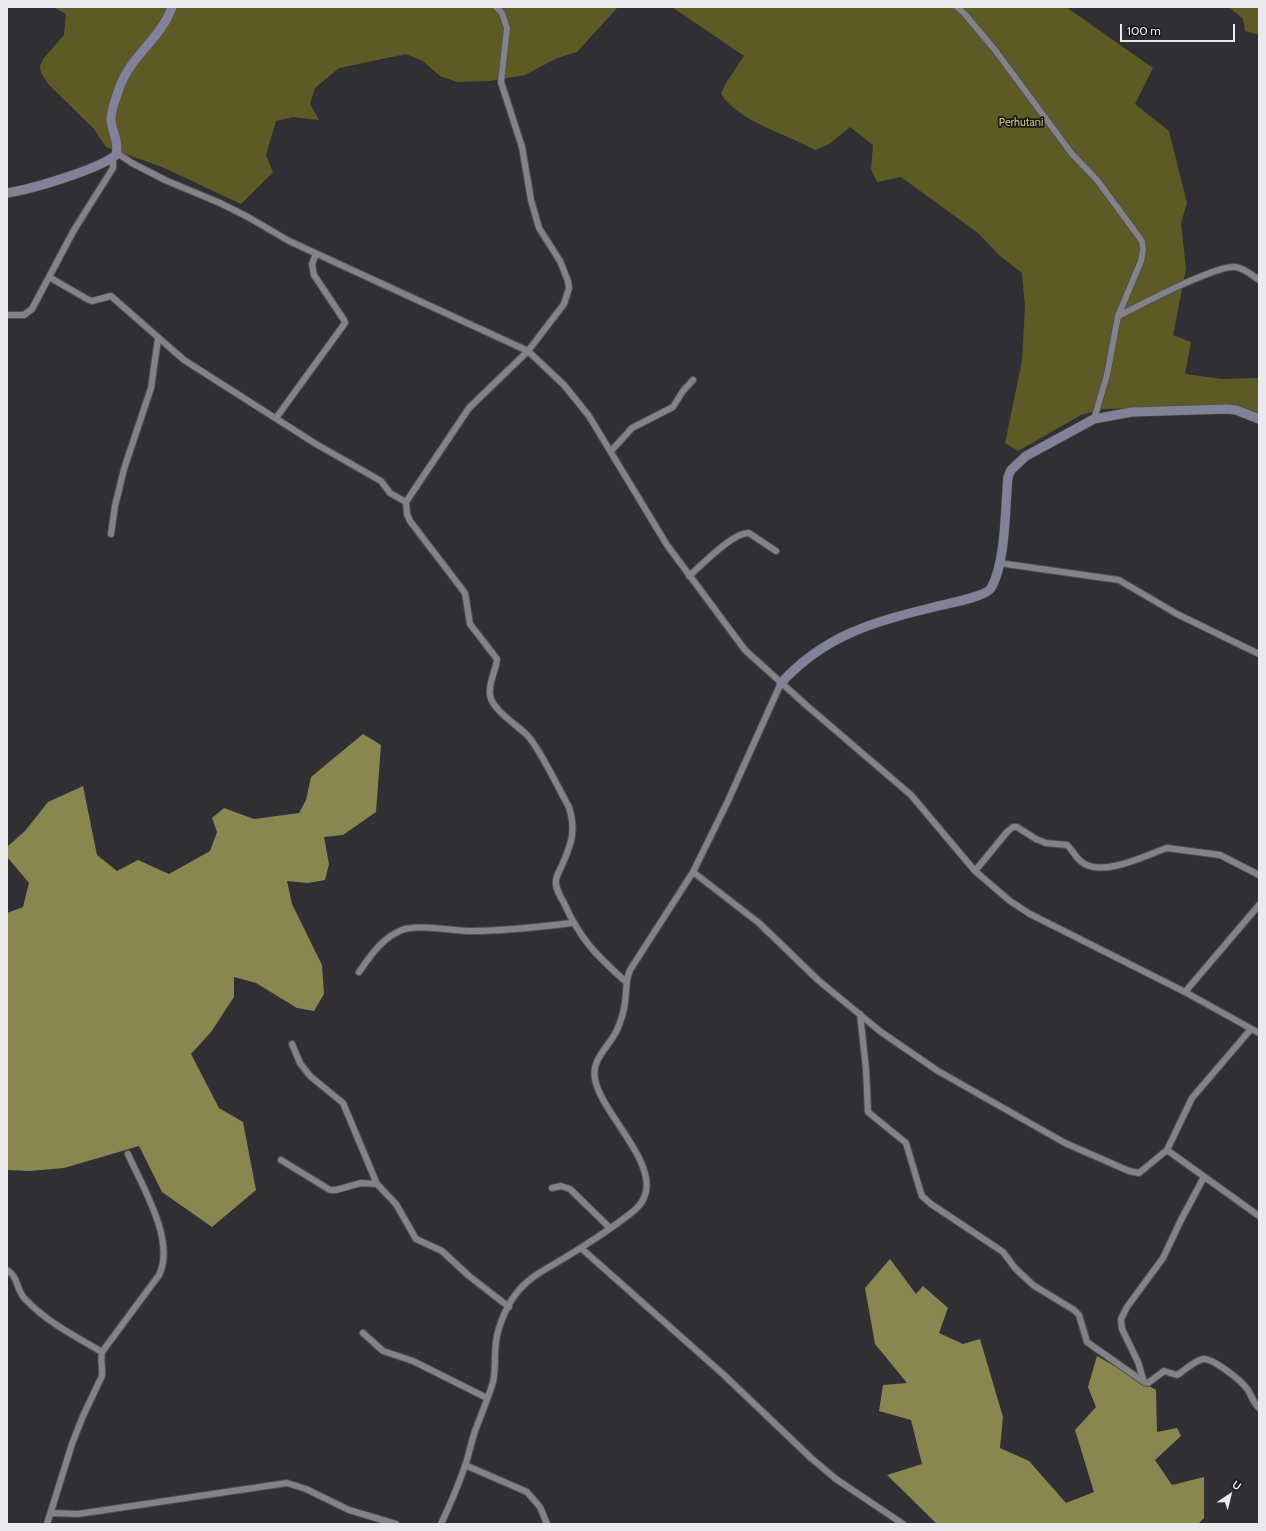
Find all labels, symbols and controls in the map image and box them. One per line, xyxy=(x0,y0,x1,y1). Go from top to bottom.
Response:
scale bar xyxy=(1122,16,1237,42)
text: 100 m xyxy=(1127,23,1161,38)
park label: Perhutani xyxy=(999,116,1043,130)
north arrow xyxy=(1210,1475,1250,1515)
text: U xyxy=(1230,1477,1244,1493)

